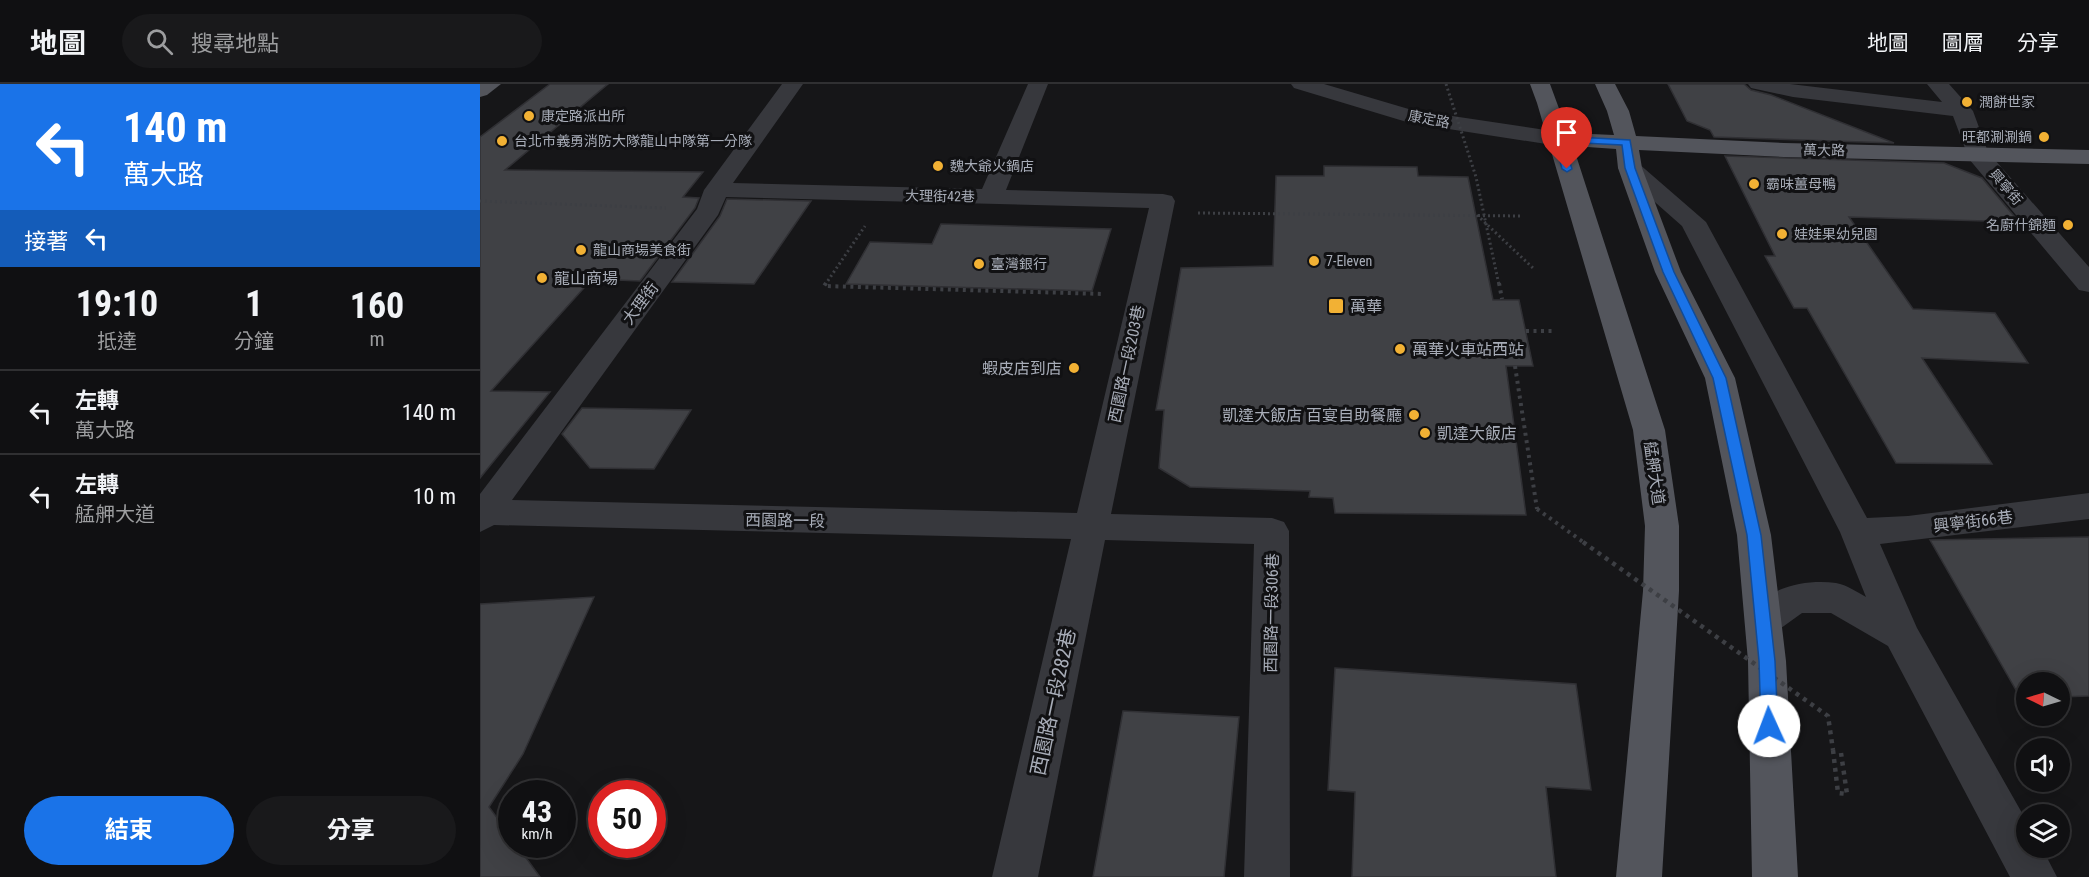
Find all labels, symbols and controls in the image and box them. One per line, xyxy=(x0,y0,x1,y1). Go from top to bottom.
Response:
search box xyxy=(122,14,542,68)
icon: search xyxy=(143,25,176,58)
text: 地圖 xyxy=(30,27,86,60)
text: 搜尋地點 xyxy=(191,31,279,56)
text: 地圖 xyxy=(1867,31,1909,55)
text: 圖層 xyxy=(1942,31,1984,55)
text: 分享 xyxy=(2017,31,2059,55)
place label: 潤餅世家 xyxy=(1979,94,2035,110)
marker: 潤餅世家 xyxy=(1960,95,1974,109)
text: 140 m xyxy=(123,103,228,152)
street label: 康定路 xyxy=(1407,107,1451,131)
pin xyxy=(1541,107,1592,169)
icon: left xyxy=(24,108,102,186)
place label: 康定路派出所 xyxy=(541,108,625,124)
marker: 康定路派出所 xyxy=(522,109,536,123)
icon: arrive xyxy=(1550,116,1583,149)
place label: 旺都涮涮鍋 xyxy=(1962,129,2032,145)
marker: 旺都涮涮鍋 xyxy=(2037,130,2051,144)
place label: 台北市義勇消防大隊龍山中隊第一分隊 xyxy=(514,133,752,149)
marker: 台北市義勇消防大隊龍山中隊第一分隊 xyxy=(495,134,509,148)
street label: 萬大路 xyxy=(1803,142,1845,158)
place label: 魏大爺火鍋店 xyxy=(950,158,1034,174)
text: 萬大路 xyxy=(123,159,204,191)
marker: 魏大爺火鍋店 xyxy=(931,159,945,173)
street label: 興寧街 xyxy=(1986,166,2026,208)
place label: 霸味薑母鴨 xyxy=(1766,176,1836,192)
marker: 霸味薑母鴨 xyxy=(1747,177,1761,191)
street label: 大理街42巷 xyxy=(905,187,975,205)
place label: 名廚什錦麵 xyxy=(1986,217,2056,233)
marker: 名廚什錦麵 xyxy=(2061,218,2075,232)
icon: left xyxy=(80,222,113,255)
place label: 娃娃果幼兒園 xyxy=(1794,226,1878,242)
marker: 娃娃果幼兒園 xyxy=(1775,227,1789,241)
text: 接著 xyxy=(24,229,68,254)
place label: 龍山商場美食街 xyxy=(593,242,691,258)
marker: 龍山商場美食街 xyxy=(574,243,588,257)
place label: 7-Eleven xyxy=(1326,253,1372,269)
marker: 7-Eleven xyxy=(1307,254,1321,268)
place label: 臺灣銀行 xyxy=(991,256,1047,272)
marker: 臺灣銀行 xyxy=(972,257,986,271)
place label: 龍山商場 xyxy=(554,269,618,288)
marker: 龍山商場 xyxy=(535,271,549,285)
street label: 大理街 xyxy=(618,278,662,328)
text: 19:10 xyxy=(76,283,158,325)
text: 1 xyxy=(245,283,263,325)
text: 160 xyxy=(350,285,404,327)
marker: 萬華 xyxy=(1327,297,1345,315)
place label: 萬華 xyxy=(1350,297,1382,316)
street label: 西園路一段203巷 xyxy=(1105,304,1148,425)
text: m xyxy=(369,327,385,351)
text: 抵達 xyxy=(97,329,137,353)
text: 分鐘 xyxy=(234,329,274,353)
place label: 萬華火車站西站 xyxy=(1412,340,1524,359)
marker: 萬華火車站西站 xyxy=(1393,342,1407,356)
place label: 蝦皮店到店 xyxy=(982,359,1062,378)
marker: 蝦皮店到店 xyxy=(1067,361,1081,375)
text: 左轉 xyxy=(75,388,119,413)
icon: left xyxy=(24,396,57,429)
text: 140 m xyxy=(402,400,456,425)
place label: 凱達大飯店 百宴自助餐廳 xyxy=(1222,406,1402,425)
marker: 凱達大飯店 百宴自助餐廳 xyxy=(1407,408,1421,422)
text: 萬大路 xyxy=(75,418,135,442)
place label: 凱達大飯店 xyxy=(1437,424,1517,443)
marker: 凱達大飯店 xyxy=(1418,426,1432,440)
street label: 艋舺大道 xyxy=(1641,440,1668,506)
text: 左轉 xyxy=(75,472,119,497)
icon: left xyxy=(24,480,57,513)
text: 10 m xyxy=(413,484,456,509)
text: 艋舺大道 xyxy=(75,502,155,526)
street label: 興寧街66巷 xyxy=(1932,507,2014,536)
street label: 西園路一段 xyxy=(745,510,825,531)
street label: 西園路一段306巷 xyxy=(1261,553,1282,673)
street label: 西園路一段282巷 xyxy=(1026,626,1080,778)
north arrow xyxy=(2016,672,2070,726)
map controls xyxy=(2016,672,2070,858)
position arrow xyxy=(1737,694,1801,758)
button: sound xyxy=(2016,738,2070,792)
speed limit sign: 50 xyxy=(588,780,666,858)
text: 43 xyxy=(522,794,552,829)
button: 結束 xyxy=(24,796,234,865)
button: 分享 xyxy=(246,796,456,865)
button: layers xyxy=(2016,804,2070,858)
text: km/h xyxy=(522,825,552,843)

